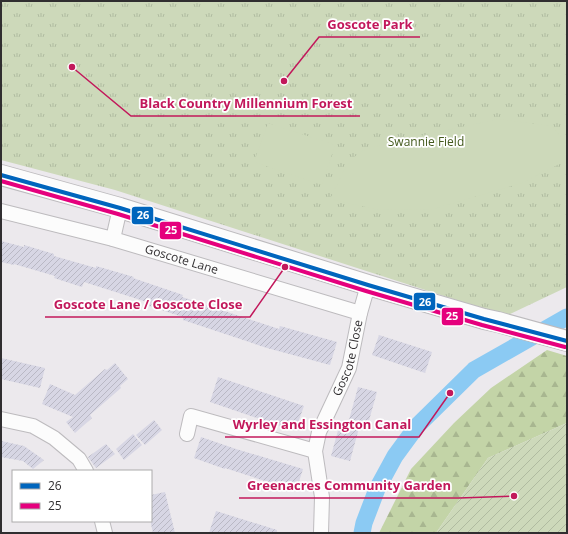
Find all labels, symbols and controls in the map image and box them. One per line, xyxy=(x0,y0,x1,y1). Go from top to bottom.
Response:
callout: Goscote Park xyxy=(319,12,420,37)
text: Goscote Park xyxy=(327,15,414,33)
callout: Black Country Millennium Forest xyxy=(131,91,360,116)
text: Black Country Millennium Forest xyxy=(140,94,353,112)
park label: Swannie Field xyxy=(388,133,464,150)
line badge: 26 xyxy=(131,206,154,225)
text: 26 xyxy=(137,207,149,222)
line badge: 25 xyxy=(159,221,182,240)
text: 25 xyxy=(165,222,177,237)
street label: Goscote Lane xyxy=(143,240,221,278)
callout: Goscote Lane / Goscote Close xyxy=(45,292,250,317)
line badge: 26 xyxy=(413,292,436,311)
text: 26 xyxy=(419,294,431,309)
text: Goscote Lane / Goscote Close xyxy=(54,295,243,313)
line badge: 25 xyxy=(441,307,464,326)
text: 25 xyxy=(446,308,458,323)
street label: Goscote Close xyxy=(328,318,366,399)
callout: Wyrley and Essington Canal xyxy=(225,412,419,437)
text: Wyrley and Essington Canal xyxy=(233,415,411,433)
legend xyxy=(12,470,152,522)
callout: Greenacres Community Garden xyxy=(239,473,459,498)
text: Greenacres Community Garden xyxy=(247,476,451,494)
text: 26 xyxy=(48,477,62,494)
text: 25 xyxy=(48,497,62,514)

